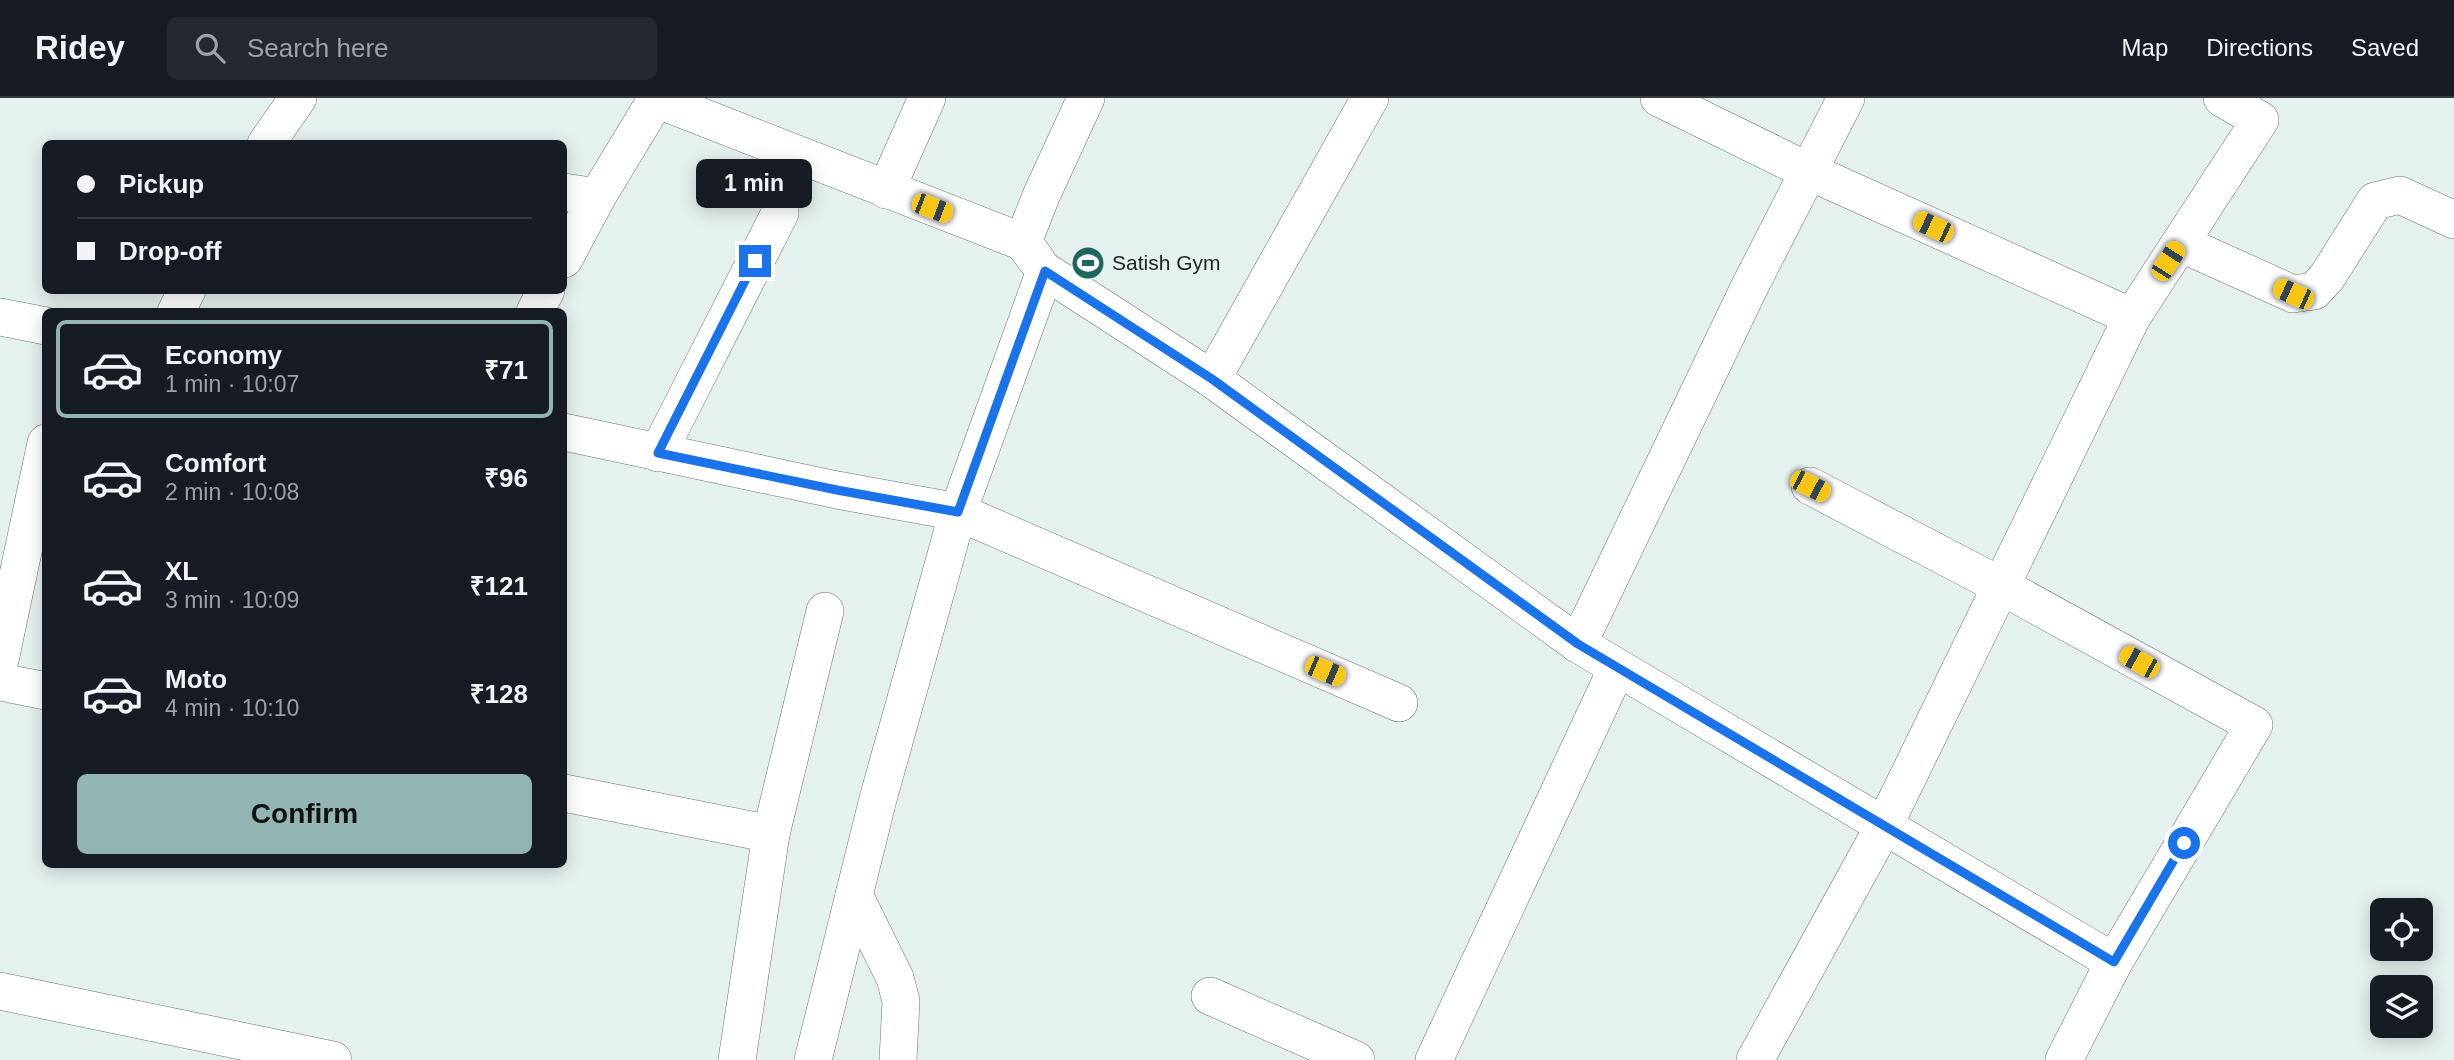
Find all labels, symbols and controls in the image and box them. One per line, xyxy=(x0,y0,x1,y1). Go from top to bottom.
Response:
search box xyxy=(167,17,657,80)
text: Ridey xyxy=(35,29,125,66)
icon: search xyxy=(191,29,229,67)
text: Search here xyxy=(247,33,389,63)
text: Map xyxy=(2122,34,2168,61)
text: Directions xyxy=(2206,34,2313,61)
text: Saved xyxy=(2351,34,2419,61)
callout: 1 min xyxy=(697,159,813,208)
text: Pickup xyxy=(119,169,204,199)
text: 1 min xyxy=(724,170,784,196)
car xyxy=(909,191,956,225)
car xyxy=(1910,209,1957,245)
text: Drop-off xyxy=(119,236,222,266)
car xyxy=(2148,238,2189,284)
sports icon: Satish Gym xyxy=(1069,244,1107,282)
route end xyxy=(739,245,771,277)
place label: Satish Gym xyxy=(1112,251,1221,274)
car xyxy=(2270,276,2317,312)
icon: car xyxy=(81,338,144,401)
text: Economy xyxy=(165,340,282,370)
text: ₹71 xyxy=(484,355,528,385)
text: 1 min · 10:07 xyxy=(165,371,299,397)
icon: car xyxy=(81,446,144,509)
text: Comfort xyxy=(165,448,266,478)
text: ₹96 xyxy=(484,463,528,493)
car xyxy=(1787,467,1834,505)
text: 2 min · 10:08 xyxy=(165,479,299,505)
icon: car xyxy=(81,554,144,617)
text: XL xyxy=(165,556,198,586)
text: ₹121 xyxy=(470,571,528,601)
text: 3 min · 10:09 xyxy=(165,587,299,613)
car xyxy=(2116,643,2163,681)
car xyxy=(1302,653,1349,689)
icon: car xyxy=(81,662,144,725)
text: Moto xyxy=(165,664,227,694)
text: ₹128 xyxy=(470,679,528,709)
text: 4 min · 10:10 xyxy=(165,695,299,721)
button: Confirm xyxy=(77,774,532,854)
route start xyxy=(2168,827,2200,859)
map controls xyxy=(2370,898,2433,1038)
button: locate xyxy=(2370,898,2433,961)
button: layers xyxy=(2370,975,2433,1038)

